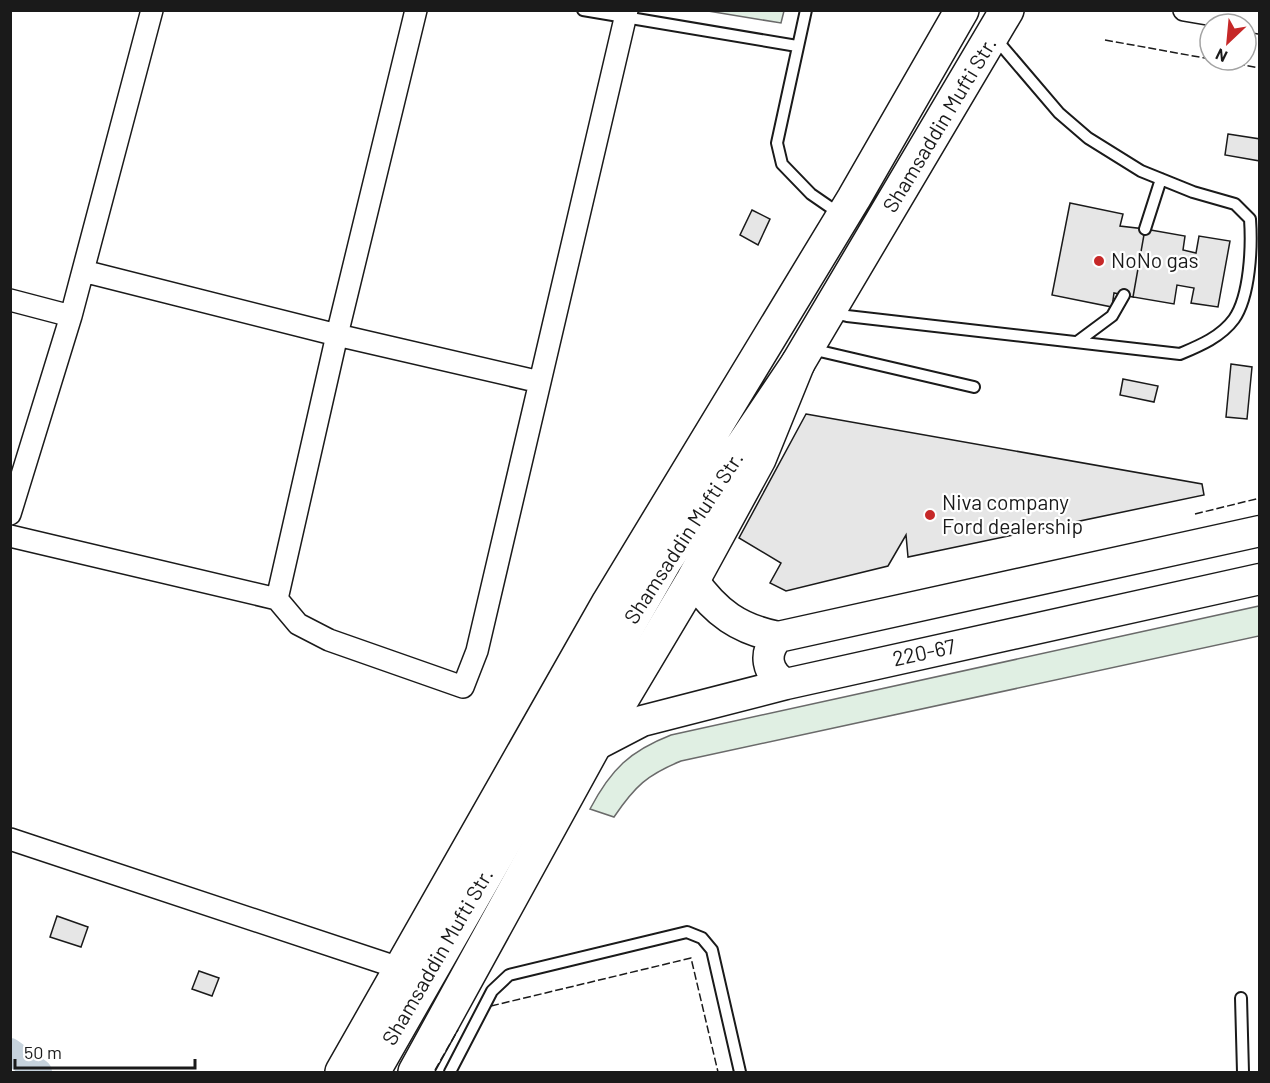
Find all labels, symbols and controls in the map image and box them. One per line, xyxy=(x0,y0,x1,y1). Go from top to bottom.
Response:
north arrow xyxy=(1198,12,1258,72)
street label: Shamsaddin Mufti Str. xyxy=(877,32,1001,216)
text: N xyxy=(1212,45,1230,67)
place label: NoNo gas xyxy=(1111,247,1199,272)
marker: NoNo gas xyxy=(1092,254,1106,268)
street label: Shamsaddin Mufti Str. xyxy=(618,447,748,628)
place label: Niva company Ford dealership xyxy=(942,489,1083,538)
marker: Niva company Ford dealership xyxy=(923,508,937,522)
street label: 220-67 xyxy=(890,633,957,670)
street label: Shamsaddin Mufti Str. xyxy=(376,863,498,1049)
scale bar xyxy=(15,1032,195,1070)
text: 50 m xyxy=(24,1041,62,1063)

